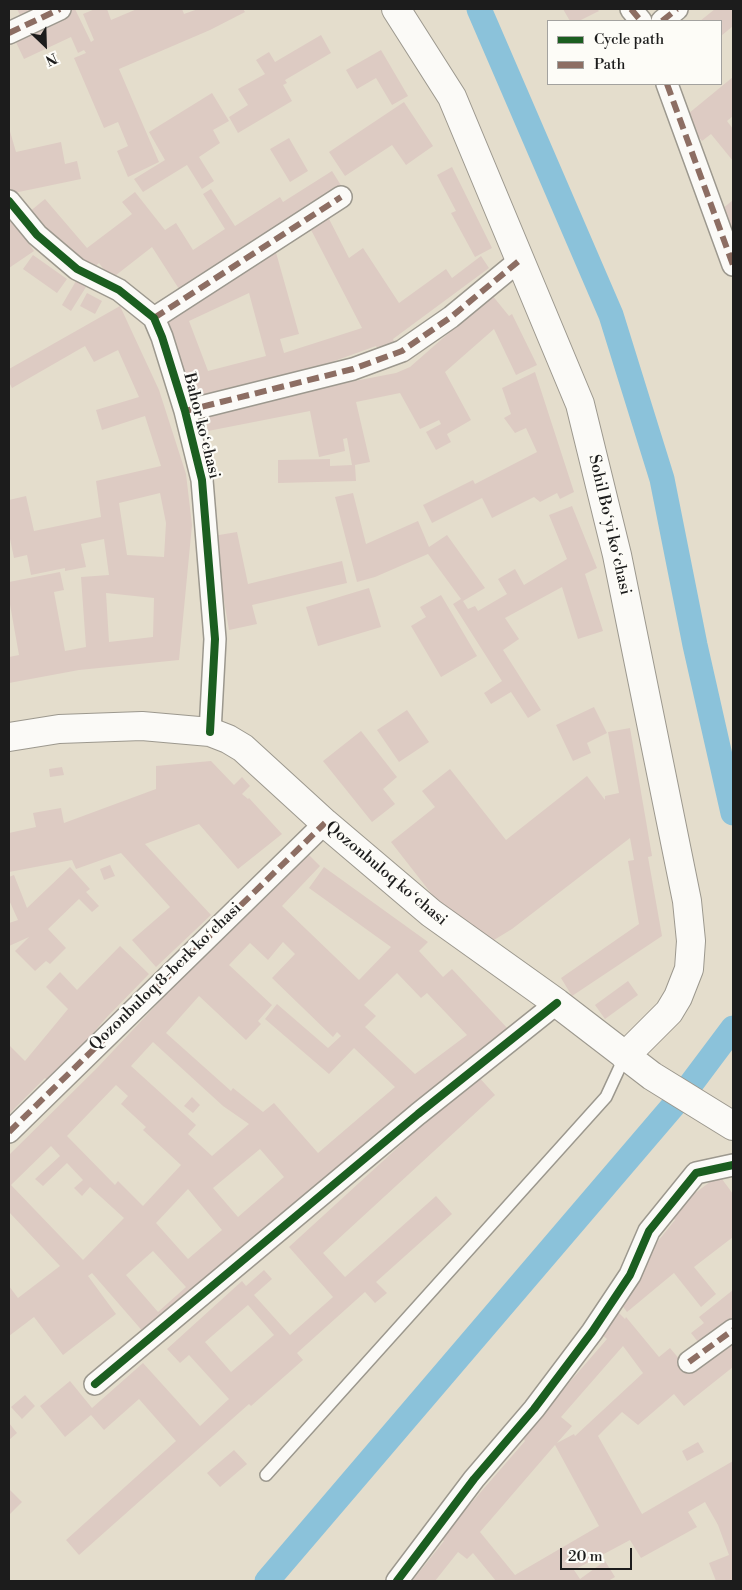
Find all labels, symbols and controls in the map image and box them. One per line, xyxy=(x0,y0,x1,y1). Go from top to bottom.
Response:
north arrow xyxy=(20,20,70,70)
legend xyxy=(547,20,722,85)
text: Cycle path xyxy=(594,30,664,49)
text: N xyxy=(42,48,60,69)
text: Path xyxy=(594,55,626,74)
street label: Bahor koʻchasi xyxy=(179,371,223,481)
street label: Sohil Boʻyi koʻchasi xyxy=(584,453,634,597)
street label: Qozonbuloq koʻchasi xyxy=(321,818,451,930)
street label: Qozonbuloq 8-berk koʻchasi xyxy=(86,899,246,1055)
scale bar xyxy=(562,1538,634,1570)
text: 20 m xyxy=(568,1547,603,1566)

